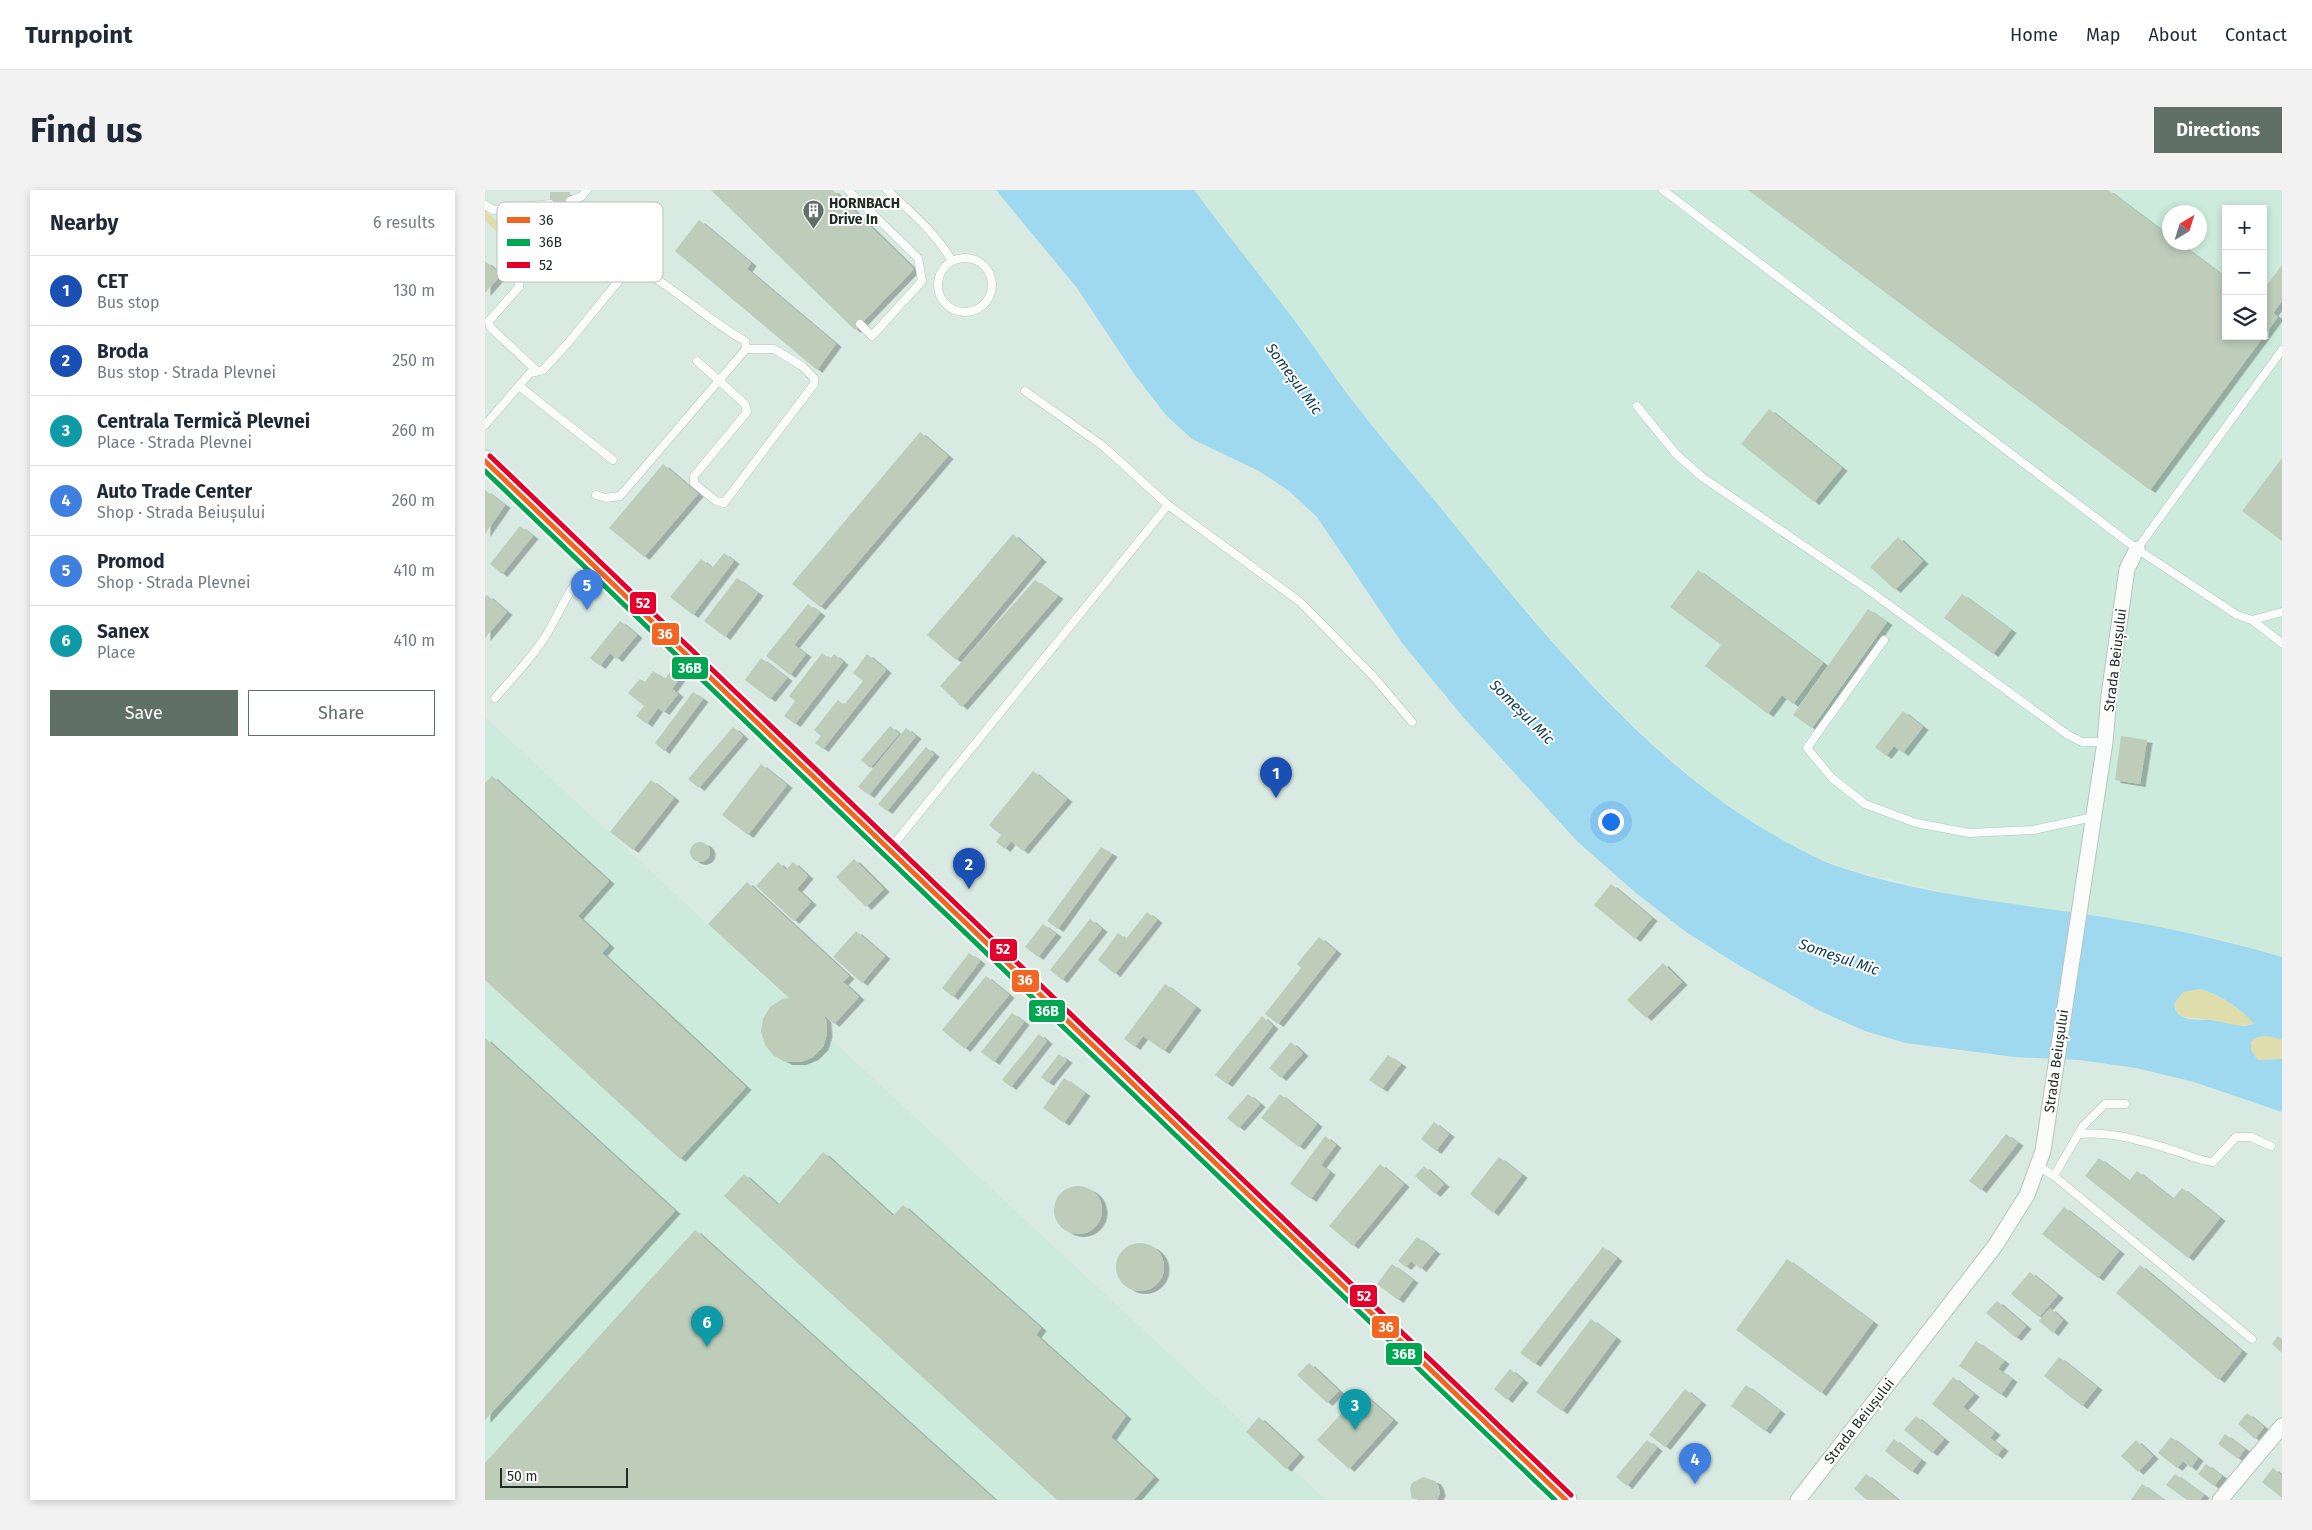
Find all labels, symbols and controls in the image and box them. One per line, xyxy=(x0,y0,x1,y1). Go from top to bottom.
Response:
text: Turnpoint xyxy=(25,21,132,49)
text: Home xyxy=(2010,24,2058,46)
text: Map xyxy=(2086,24,2120,46)
text: About xyxy=(2148,24,2197,46)
text: Contact xyxy=(2225,24,2287,46)
button: Directions xyxy=(2154,107,2282,153)
text: Find us xyxy=(30,109,142,151)
place label: HORNBACH Drive In xyxy=(829,195,900,228)
building icon: HORNBACH Drive In xyxy=(801,199,825,230)
legend xyxy=(497,202,663,282)
north arrow xyxy=(2162,205,2207,250)
map controls xyxy=(2222,205,2267,340)
button: + xyxy=(2222,205,2267,250)
text: Nearby xyxy=(50,210,118,236)
text: 36 xyxy=(539,212,553,229)
text: 6 results xyxy=(373,213,435,232)
text: 36B xyxy=(539,234,562,251)
button: − xyxy=(2222,250,2267,295)
text: 52 xyxy=(539,257,553,274)
text: CET xyxy=(97,270,128,293)
text: 1 xyxy=(62,281,70,300)
text: 130 m xyxy=(393,281,435,300)
text: Bus stop xyxy=(97,293,160,312)
button: layers xyxy=(2222,295,2267,340)
water label: Someșul Mic xyxy=(1261,339,1326,419)
text: Broda xyxy=(97,340,149,363)
text: 2 xyxy=(62,351,70,370)
text: 250 m xyxy=(392,351,435,370)
text: Bus stop · Strada Plevnei xyxy=(97,363,276,382)
text: Centrala Termică Plevnei xyxy=(97,410,310,433)
text: 3 xyxy=(62,421,70,440)
text: 260 m xyxy=(392,421,435,440)
text: Place · Strada Plevnei xyxy=(97,433,252,452)
text: Auto Trade Center xyxy=(97,480,252,503)
text: 4 xyxy=(61,491,71,510)
text: 260 m xyxy=(392,491,435,510)
text: Shop · Strada Beiușului xyxy=(97,503,265,522)
text: Promod xyxy=(97,550,165,573)
text: 5 xyxy=(62,561,70,580)
text: 410 m xyxy=(394,561,435,580)
pin: 5 xyxy=(571,569,603,610)
text: Shop · Strada Plevnei xyxy=(97,573,250,592)
line badge: 52 xyxy=(629,591,657,615)
text: 52 xyxy=(636,595,650,612)
street label: Strada Beiușului xyxy=(2101,607,2131,713)
text: Sanex xyxy=(97,620,149,643)
line badge: 36 xyxy=(651,622,680,646)
text: 36 xyxy=(656,626,673,643)
text: 6 xyxy=(61,631,71,650)
text: 410 m xyxy=(394,631,435,650)
text: Place xyxy=(97,643,136,662)
line badge: 36B xyxy=(671,656,709,680)
text: 36B xyxy=(677,660,702,677)
water label: Someșul Mic xyxy=(1485,675,1559,749)
button: Save xyxy=(50,690,238,736)
button: Share xyxy=(248,690,435,736)
pin: 1 xyxy=(1260,757,1292,798)
your location xyxy=(1598,809,1624,835)
pin: 2 xyxy=(953,848,985,889)
water label: Someșul Mic xyxy=(1795,935,1882,979)
line badge: 52 xyxy=(989,938,1018,962)
text: 52 xyxy=(996,941,1010,958)
line badge: 36 xyxy=(1011,969,1040,993)
text: 36 xyxy=(1016,972,1033,989)
line badge: 36B xyxy=(1028,999,1066,1023)
text: 36B xyxy=(1034,1003,1059,1020)
street label: Strada Beiușului xyxy=(2041,1008,2073,1114)
line badge: 52 xyxy=(1349,1284,1378,1308)
text: 52 xyxy=(1357,1288,1371,1305)
pin: 6 xyxy=(691,1306,723,1347)
line badge: 36 xyxy=(1371,1315,1400,1339)
text: 36 xyxy=(1377,1319,1394,1336)
line badge: 36B xyxy=(1385,1342,1423,1366)
text: 36B xyxy=(1391,1346,1416,1363)
street label: Strada Beiușului xyxy=(1821,1375,1899,1468)
pin: 3 xyxy=(1339,1389,1371,1430)
pin: 4 xyxy=(1679,1443,1711,1484)
scale bar xyxy=(500,1465,627,1488)
text: 50 m xyxy=(507,1468,538,1485)

